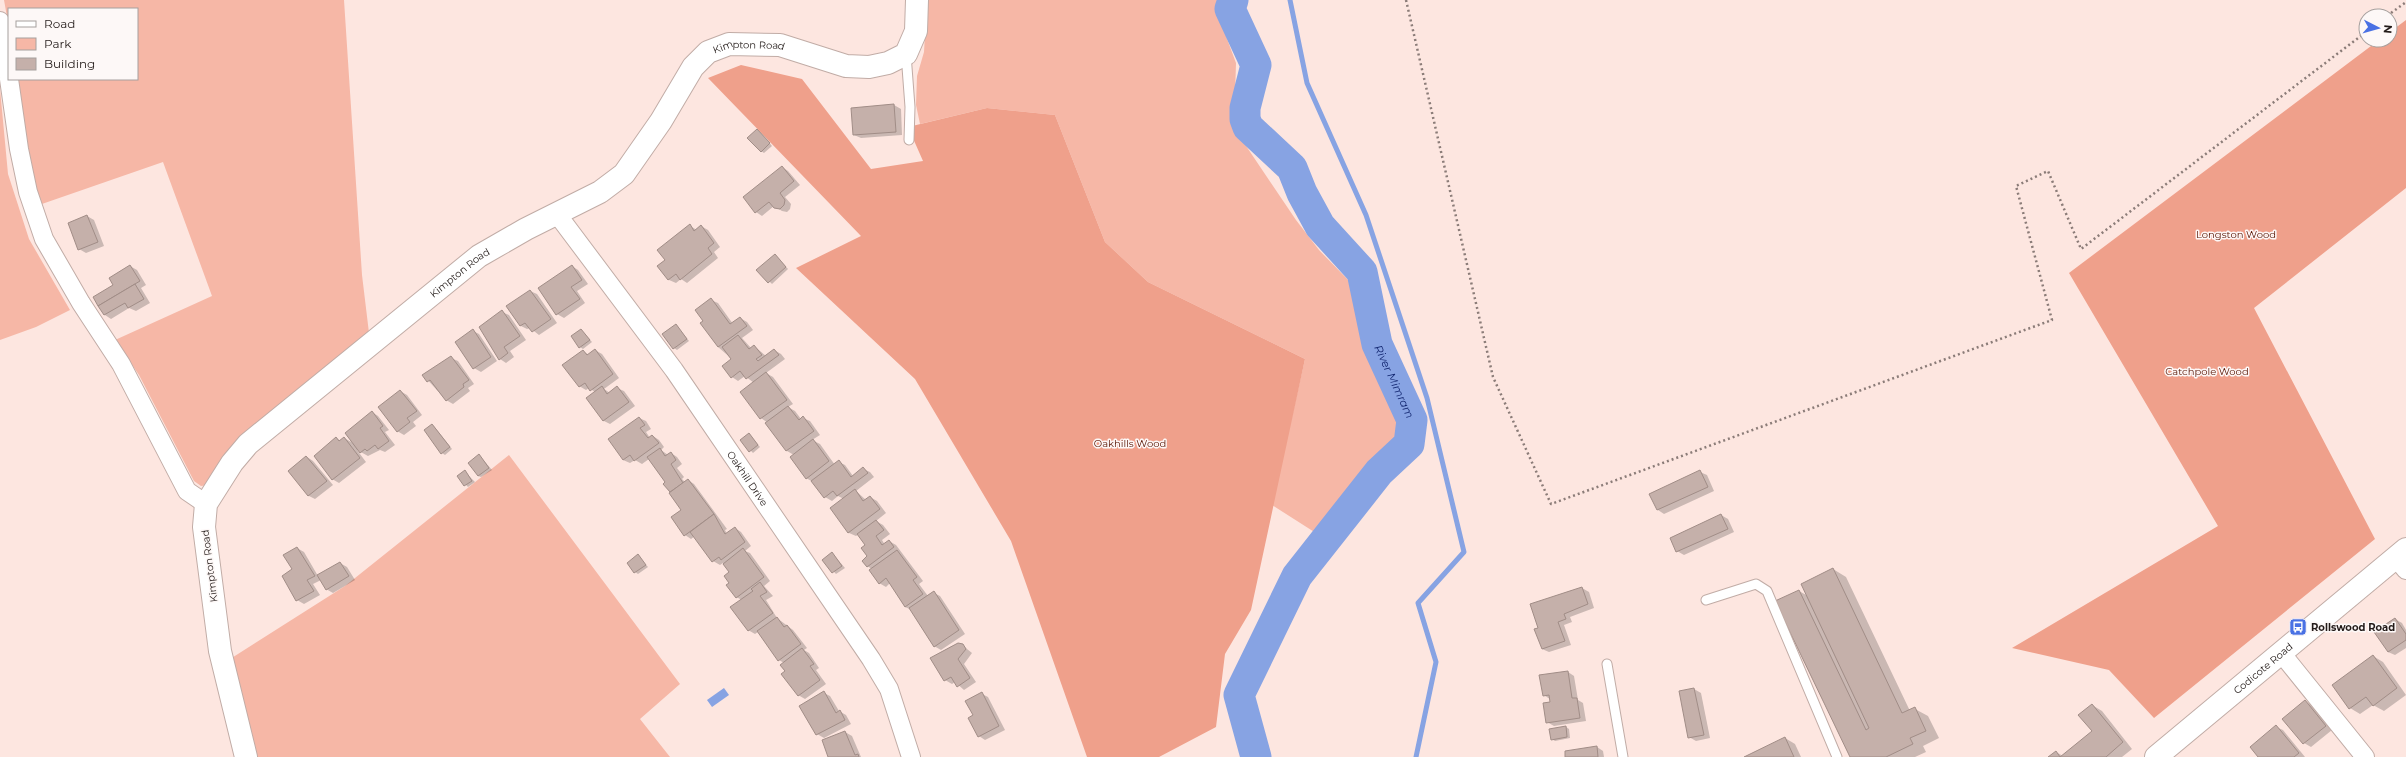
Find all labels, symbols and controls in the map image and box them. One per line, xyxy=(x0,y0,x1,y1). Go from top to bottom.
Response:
legend xyxy=(8,8,138,80)
north arrow xyxy=(2358,8,2398,48)
text: Road xyxy=(44,16,75,31)
text: N xyxy=(2381,24,2395,34)
text: Park xyxy=(44,36,72,51)
street label: Kimpton Road xyxy=(711,37,787,57)
text: Building xyxy=(44,56,95,71)
park label: Longston Wood xyxy=(2196,228,2276,241)
street label: Kimpton Road xyxy=(427,245,492,301)
water label: River Mimram xyxy=(1371,343,1417,420)
park label: Catchpole Wood xyxy=(2165,365,2249,378)
park label: Oakhills Wood xyxy=(1094,437,1166,450)
street label: Oakhill Drive xyxy=(724,448,771,509)
street label: Kimpton Road xyxy=(199,529,220,603)
bus stop icon: Rollswood Road xyxy=(2288,617,2308,637)
place label: Rollswood Road xyxy=(2311,621,2395,634)
street label: Codicote Road xyxy=(2231,640,2295,697)

